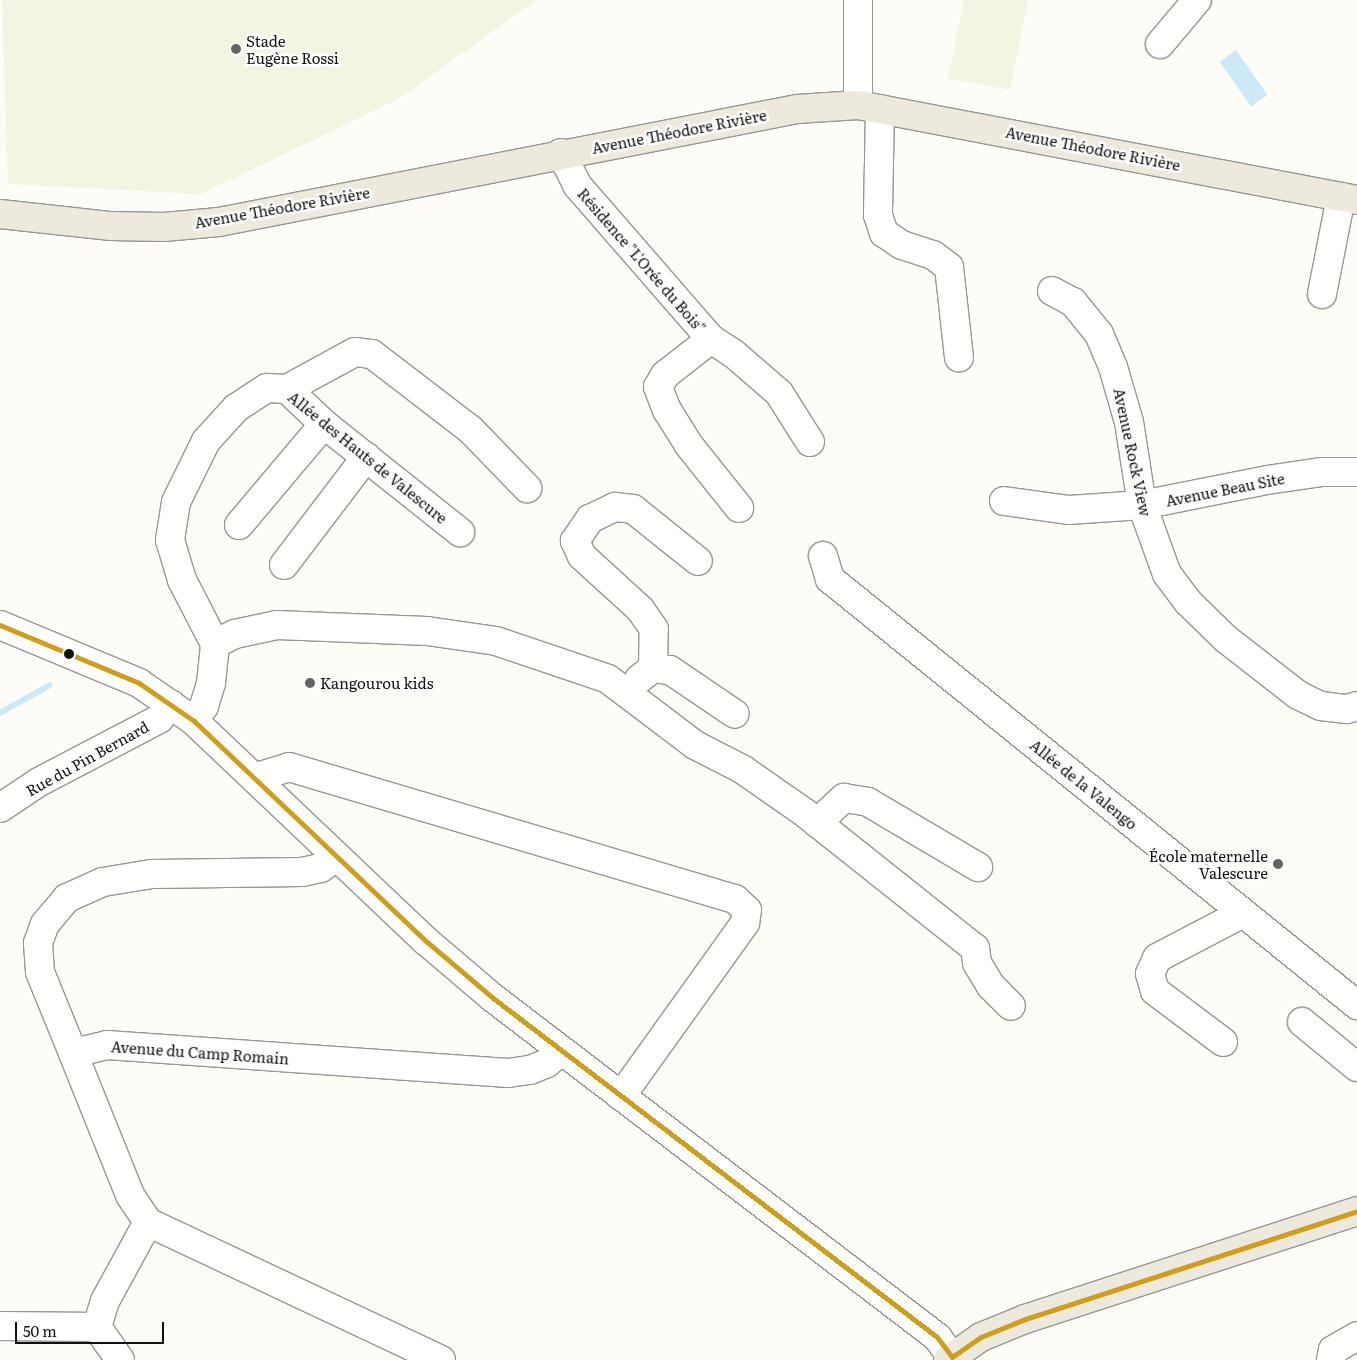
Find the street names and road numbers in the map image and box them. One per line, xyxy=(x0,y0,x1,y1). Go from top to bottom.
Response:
street label: Avenue Théodore Rivière xyxy=(590,105,768,157)
street label: Avenue Théodore Rivière xyxy=(1004,122,1182,174)
street label: Avenue Théodore Rivière xyxy=(193,183,371,231)
street label: Résidence "L'Orée du Bois" xyxy=(574,184,710,336)
street label: Avenue Rock View xyxy=(1111,386,1155,518)
street label: Allée des Hauts de Valescure xyxy=(285,387,451,527)
street label: Avenue Beau Site xyxy=(1164,469,1286,509)
street label: Rue du Pin Bernard xyxy=(22,717,152,799)
street label: Allée de la Valengo xyxy=(1027,735,1141,833)
street label: Avenue du Camp Romain xyxy=(110,1037,290,1067)

